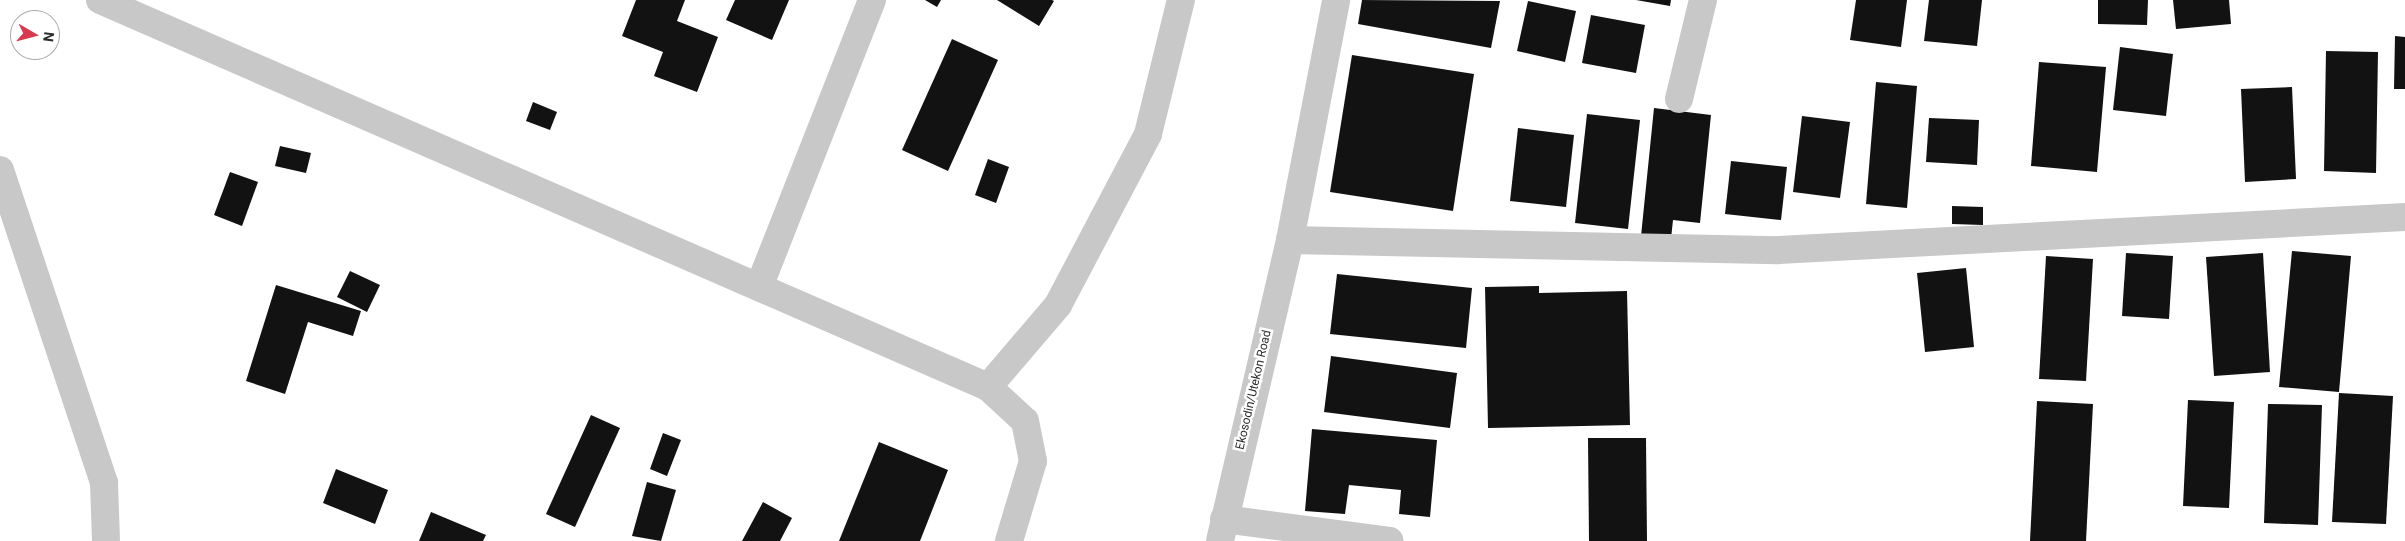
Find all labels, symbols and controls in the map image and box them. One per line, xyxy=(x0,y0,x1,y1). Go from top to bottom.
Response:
north arrow xyxy=(10,10,60,60)
text: N xyxy=(40,31,57,43)
street label: Ekosodin/Utekon Road xyxy=(1233,329,1275,451)

